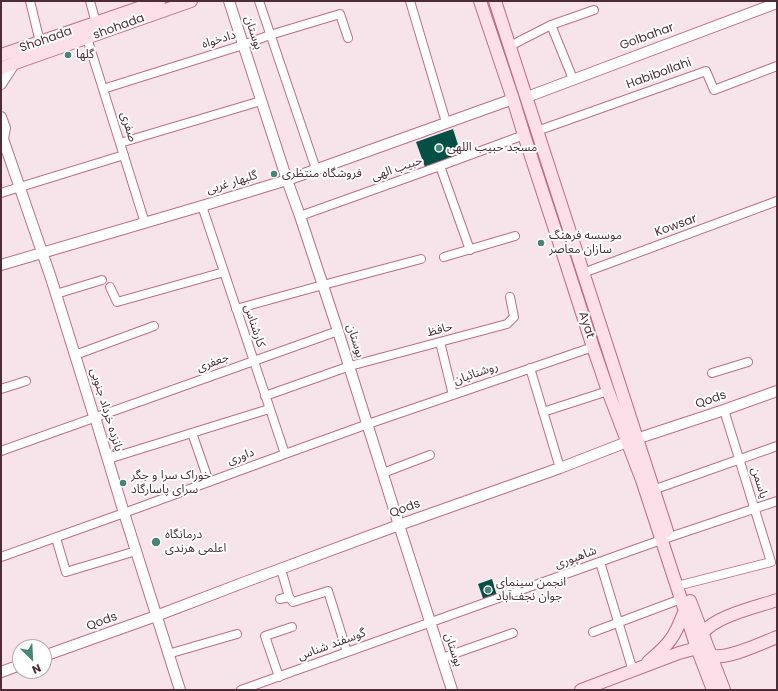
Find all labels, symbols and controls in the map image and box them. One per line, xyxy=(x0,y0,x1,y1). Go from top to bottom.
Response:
street label: shohada xyxy=(91,11,147,43)
street label: بوستان xyxy=(241,14,265,52)
street label: Golbahar xyxy=(618,21,676,53)
street label: Shohada xyxy=(18,24,74,56)
street label: دادخواه xyxy=(200,28,238,52)
place label: گلها xyxy=(76,48,94,62)
marker: گلها xyxy=(63,50,73,60)
street label: Habibollahi xyxy=(625,56,693,92)
street label: صفری xyxy=(117,110,139,144)
place label: مسجد حبیب اللهی xyxy=(447,141,537,155)
marker: مسجد حبیب اللهی xyxy=(434,143,444,153)
street label: حبیب الهی xyxy=(370,154,424,184)
place label: فروشگاه منتظری xyxy=(282,167,362,181)
street label: گلبهار غربی xyxy=(205,168,259,198)
marker: فروشگاه منتظری xyxy=(269,169,279,179)
street label: Kowsar xyxy=(653,212,699,240)
place label: موسسه فرهنگ سازان معاصر xyxy=(549,229,622,257)
marker: موسسه فرهنگ سازان معاصر xyxy=(536,238,546,248)
street label: کارشناس xyxy=(240,303,268,349)
street label: Ayat xyxy=(575,310,597,340)
street label: حافظ xyxy=(426,320,454,340)
street label: بوستان xyxy=(343,322,367,360)
street label: جعفری xyxy=(195,351,231,375)
street label: روشنائیان xyxy=(452,360,500,388)
street label: پانزده خرداد جنوبی xyxy=(86,367,126,453)
street label: Qods xyxy=(694,388,728,412)
street label: داوری xyxy=(226,446,256,468)
street label: یاسمن xyxy=(747,466,771,500)
place label: خوراک سرا و جگر سرای پاسارگاد xyxy=(131,469,211,497)
marker: خوراک سرا و جگر سرای پاسارگاد xyxy=(118,478,128,488)
street label: Qods xyxy=(388,497,422,521)
place label: درمانگاه اعلمی هرندی xyxy=(165,528,226,556)
marker: درمانگاه اعلمی هرندی xyxy=(150,536,162,548)
street label: شاهپوری xyxy=(553,544,599,572)
place label: انجمن سینمای جوان نجف‌آباد xyxy=(496,576,566,604)
marker: انجمن سینمای جوان نجف‌آباد xyxy=(483,585,493,595)
street label: Qods xyxy=(85,610,119,634)
street label: گوسفند شناس xyxy=(296,626,368,664)
street label: بوستان xyxy=(441,631,465,669)
north arrow xyxy=(12,639,52,679)
text: N xyxy=(29,660,44,678)

